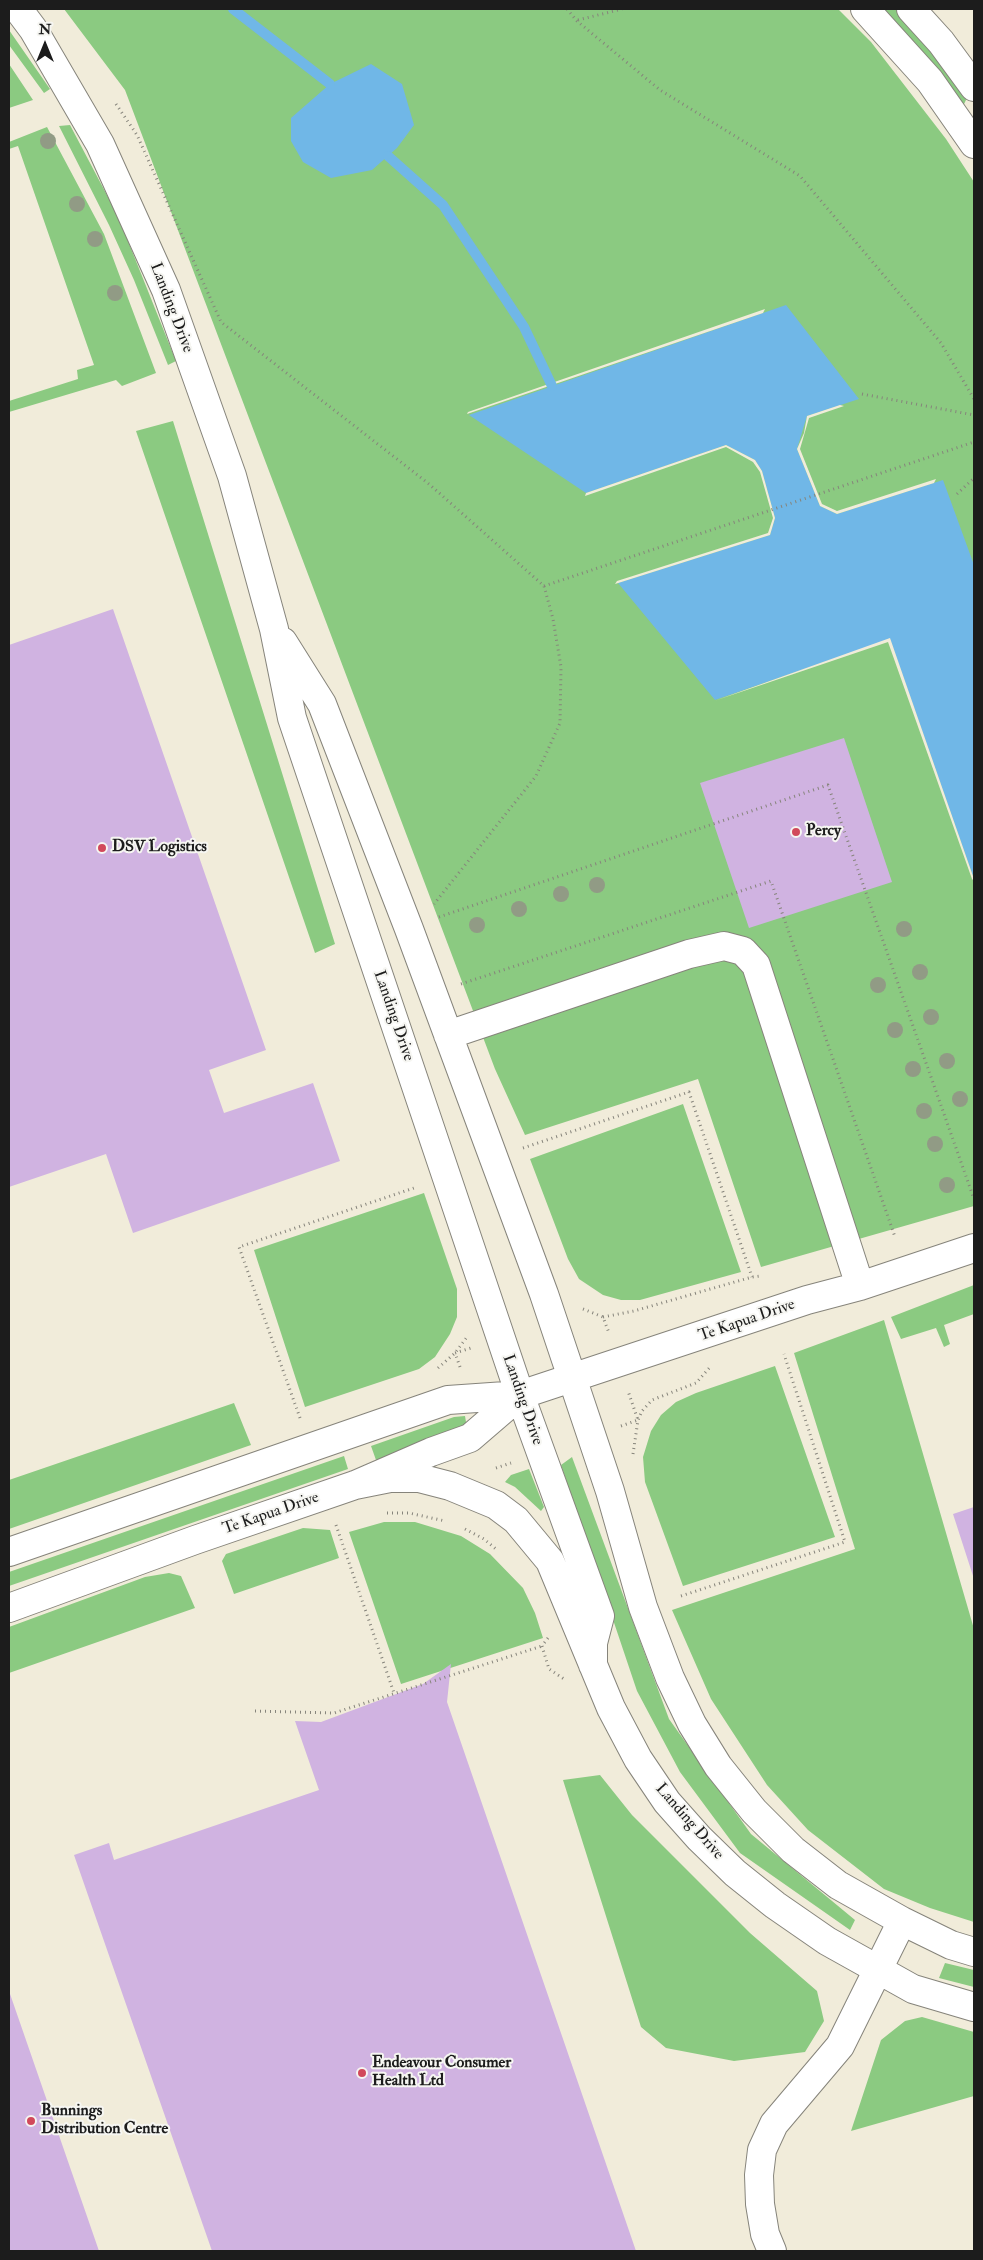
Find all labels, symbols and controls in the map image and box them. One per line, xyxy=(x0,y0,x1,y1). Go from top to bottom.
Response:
north arrow xyxy=(20,20,70,70)
text: N xyxy=(39,21,51,38)
street label: Landing Drive xyxy=(145,260,197,356)
place label: Percy xyxy=(806,822,841,842)
marker: Percy xyxy=(790,826,802,838)
place label: DSV Logistics xyxy=(112,838,207,858)
marker: DSV Logistics xyxy=(96,842,108,854)
street label: Landing Drive xyxy=(369,968,417,1064)
street label: Te Kapua Drive xyxy=(696,1296,798,1346)
street label: Landing Drive xyxy=(498,1352,546,1448)
street label: Te Kapua Drive xyxy=(220,1489,322,1539)
street label: Landing Drive xyxy=(651,1780,727,1864)
place label: Endeavour Consumer Health Ltd xyxy=(372,2054,511,2092)
marker: Endeavour Consumer Health Ltd xyxy=(356,2067,368,2079)
place label: Bunnings Distribution Centre xyxy=(41,2102,168,2140)
marker: Bunnings Distribution Centre xyxy=(25,2115,37,2127)

